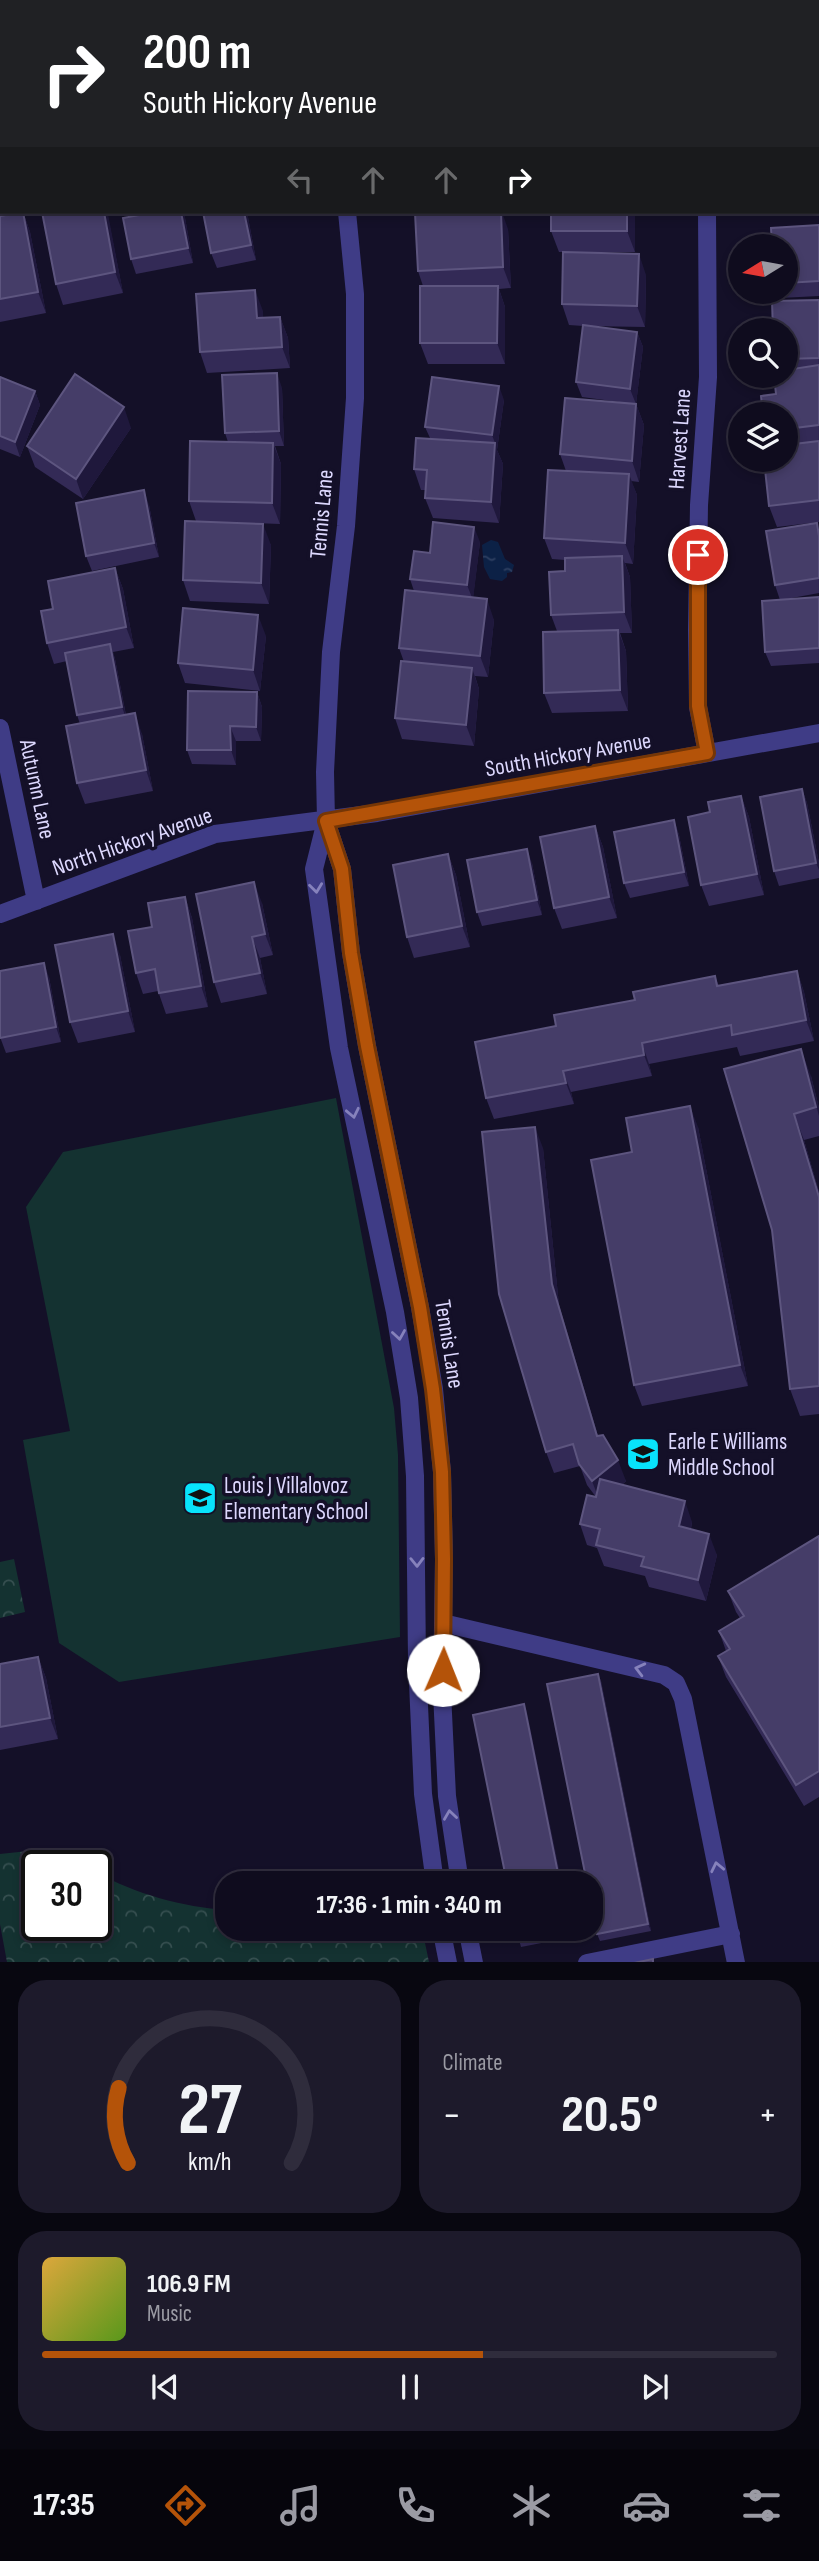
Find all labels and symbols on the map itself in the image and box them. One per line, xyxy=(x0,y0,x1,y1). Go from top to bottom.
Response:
north arrow xyxy=(728,234,798,304)
street label: Harvest Lane xyxy=(663,388,697,490)
street label: Tennis Lane xyxy=(304,468,340,560)
pin xyxy=(668,525,728,585)
street label: South Hickory Avenue xyxy=(483,727,653,783)
street label: Autumn Lane xyxy=(13,736,61,841)
street label: North Hickory Avenue xyxy=(49,801,216,882)
one-way arrow xyxy=(309,882,324,894)
one-way arrow xyxy=(344,1107,359,1119)
street label: Tennis Lane xyxy=(428,1298,470,1390)
one-way arrow xyxy=(391,1329,406,1341)
place label: Earle E Williams Middle School xyxy=(668,1428,787,1482)
school or university icon: Earle E Williams Middle School xyxy=(624,1435,662,1473)
place label: Louis J Villalovoz Elementary School xyxy=(224,1472,368,1526)
school or university icon: Louis J Villalovoz Elementary School xyxy=(181,1479,219,1517)
one-way arrow xyxy=(409,1557,425,1567)
position arrow xyxy=(406,1633,480,1707)
one-way arrow xyxy=(634,1663,646,1677)
one-way arrow xyxy=(443,1810,458,1821)
speed limit sign: 30 xyxy=(21,1850,112,1941)
one-way arrow xyxy=(711,1861,726,1873)

